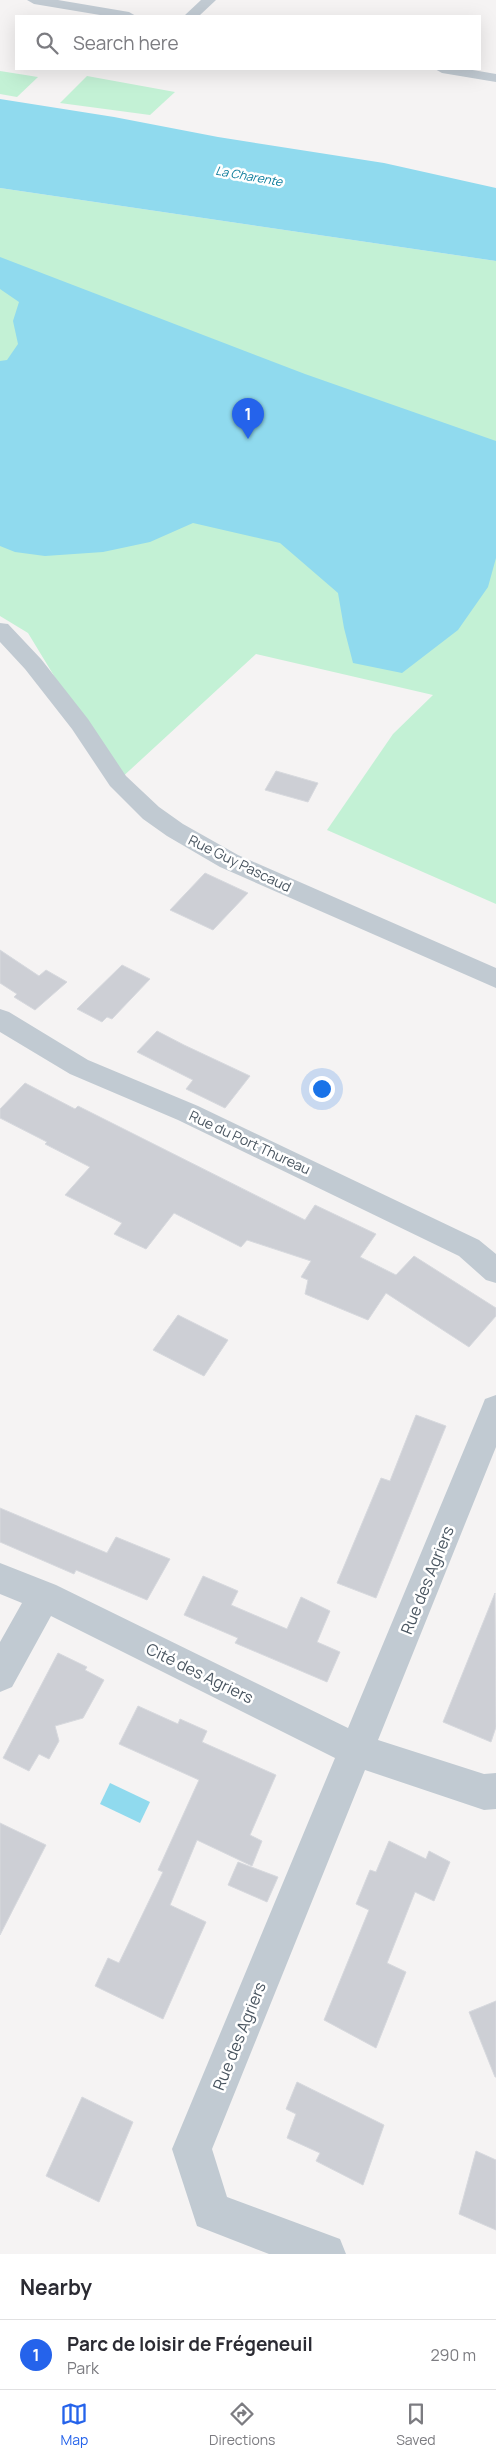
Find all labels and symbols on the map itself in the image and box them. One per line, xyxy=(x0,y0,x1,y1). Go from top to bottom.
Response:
water label: La Charente xyxy=(214,162,285,190)
pin: 1 xyxy=(232,398,264,439)
street label: Rue Guy Pascaud xyxy=(186,830,294,896)
your location xyxy=(309,1076,335,1102)
street label: Rue du Port Thureau xyxy=(186,1106,314,1178)
street label: Rue des Agriers xyxy=(395,1523,459,1637)
street label: Cité des Agriers xyxy=(143,1637,257,1709)
street label: Rue des Agriers xyxy=(207,1979,271,2093)

